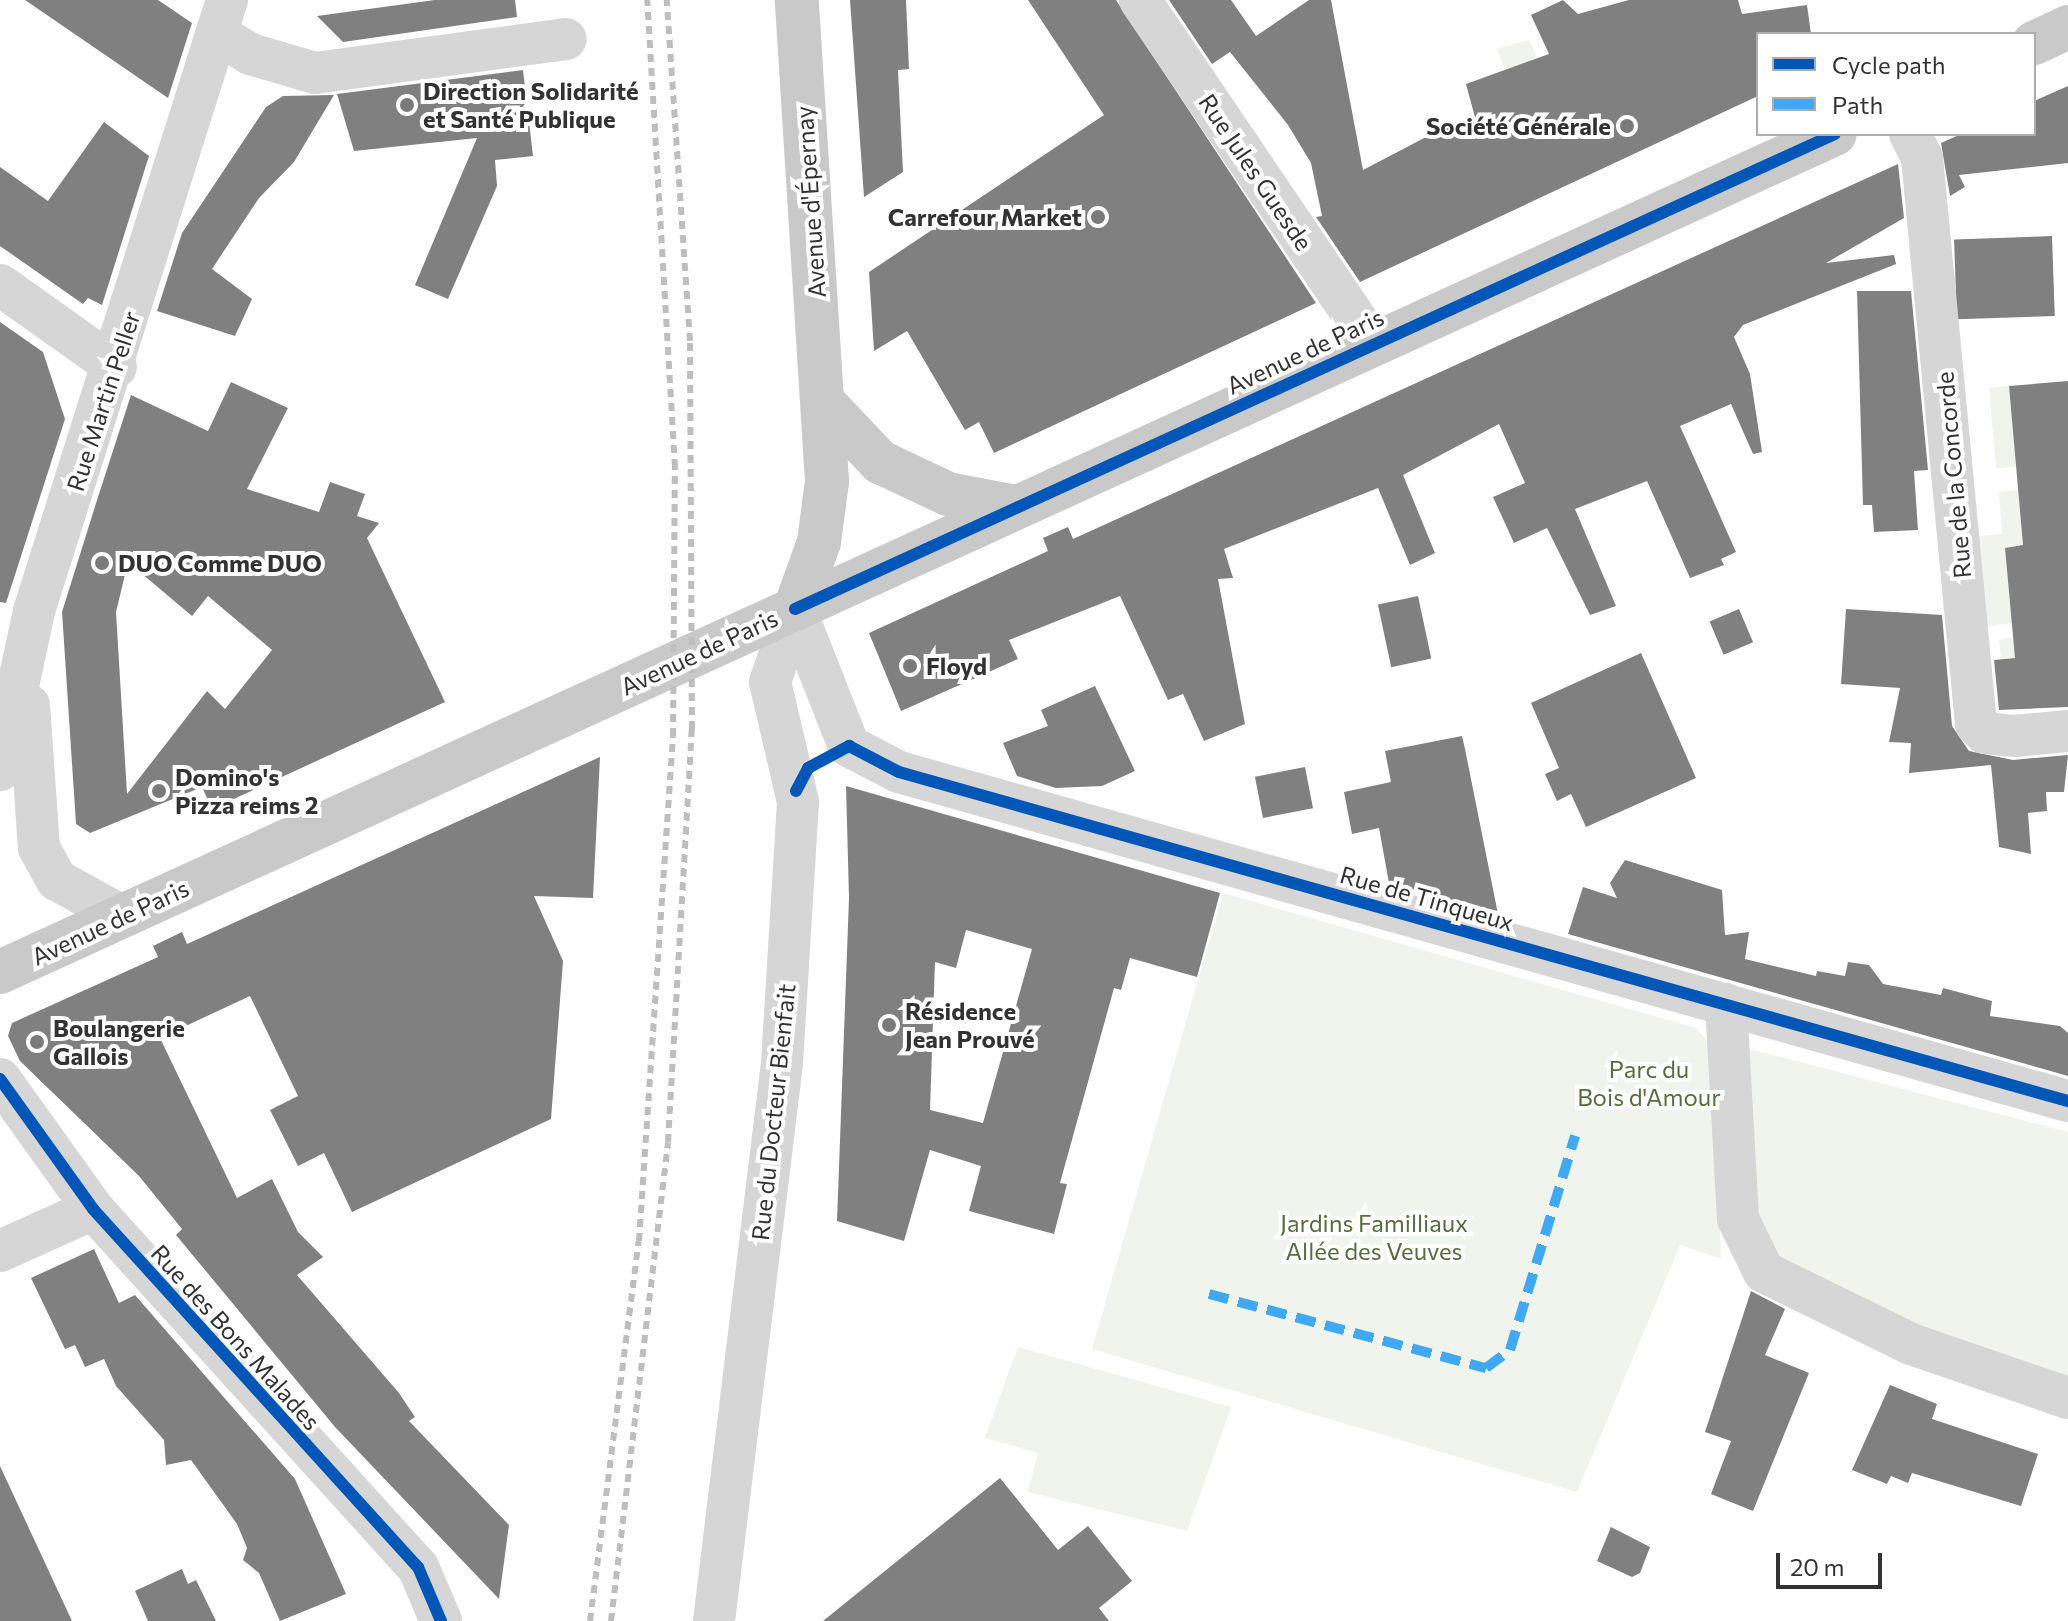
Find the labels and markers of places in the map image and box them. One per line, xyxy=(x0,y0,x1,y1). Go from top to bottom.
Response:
place label: Direction Solidarité et Santé Publique xyxy=(423,77,639,133)
marker: Direction Solidarité et Santé Publique xyxy=(398,96,416,114)
place label: Société Générale xyxy=(1426,112,1611,140)
marker: Société Générale xyxy=(1618,117,1636,135)
place label: Carrefour Market xyxy=(888,203,1082,231)
marker: Carrefour Market xyxy=(1089,208,1107,226)
place label: DUO Comme DUO xyxy=(118,549,322,577)
marker: DUO Comme DUO xyxy=(93,554,111,572)
place label: Floyd xyxy=(926,652,987,680)
marker: Floyd xyxy=(901,657,919,675)
place label: Domino's Pizza reims 2 xyxy=(175,763,318,819)
marker: Domino's Pizza reims 2 xyxy=(150,782,168,800)
place label: Résidence Jean Prouvé xyxy=(905,997,1035,1053)
place label: Boulangerie Gallois xyxy=(53,1014,185,1070)
marker: Résidence Jean Prouvé xyxy=(880,1016,898,1034)
marker: Boulangerie Gallois xyxy=(28,1033,46,1051)

